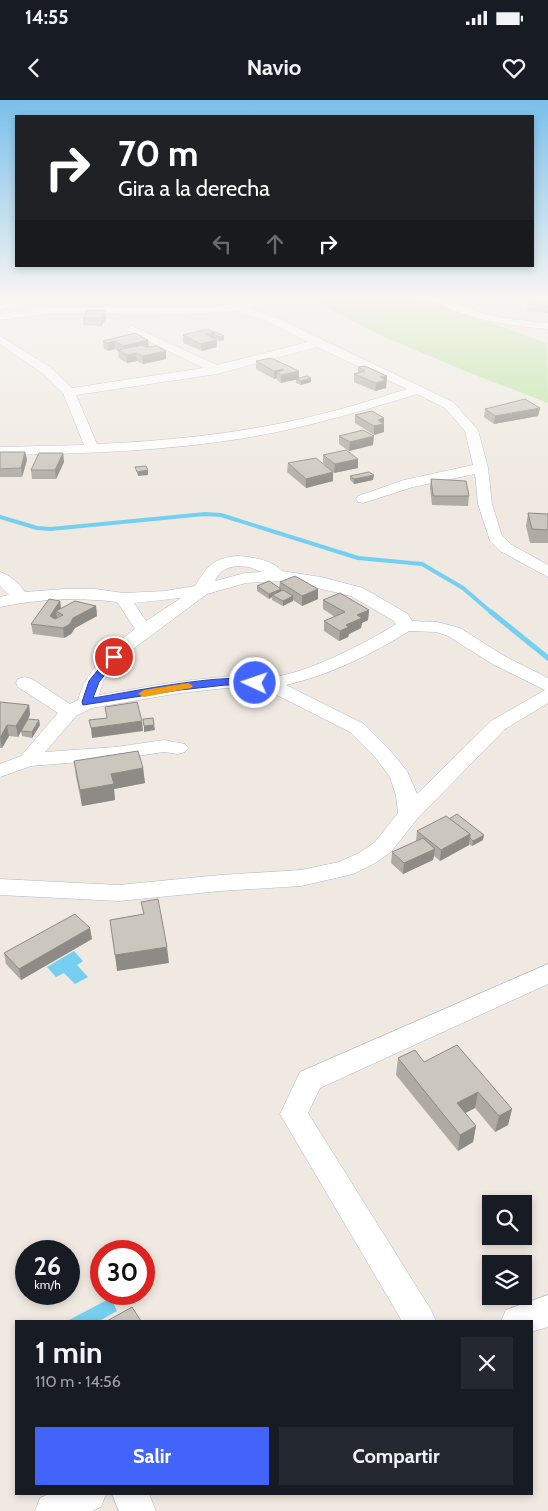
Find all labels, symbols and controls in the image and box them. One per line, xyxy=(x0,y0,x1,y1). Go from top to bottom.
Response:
text: 14:55 xyxy=(25,6,68,29)
icon: back xyxy=(20,54,48,82)
text: Navio xyxy=(247,54,301,81)
icon: heart xyxy=(500,54,528,82)
text: 70 m xyxy=(118,132,199,175)
icon: right xyxy=(35,135,100,200)
text: Gira a la derecha xyxy=(118,175,270,202)
icon: left xyxy=(208,230,236,258)
icon: ahead xyxy=(261,230,289,258)
icon: right xyxy=(314,230,342,258)
pin xyxy=(93,636,135,678)
icon: arrive xyxy=(100,643,128,671)
position arrow xyxy=(228,656,280,708)
map controls xyxy=(482,1195,532,1305)
button: search xyxy=(482,1195,532,1245)
speed limit sign: 30 xyxy=(90,1240,155,1305)
text: 26 xyxy=(34,1251,61,1281)
button: layers xyxy=(482,1255,532,1305)
text: km/h xyxy=(34,1277,61,1292)
text: 1 min xyxy=(35,1334,103,1371)
button: close xyxy=(461,1337,513,1389)
text: 110 m · 14:56 xyxy=(35,1372,121,1391)
button: Salir xyxy=(35,1427,269,1485)
button: Compartir xyxy=(279,1427,513,1485)

